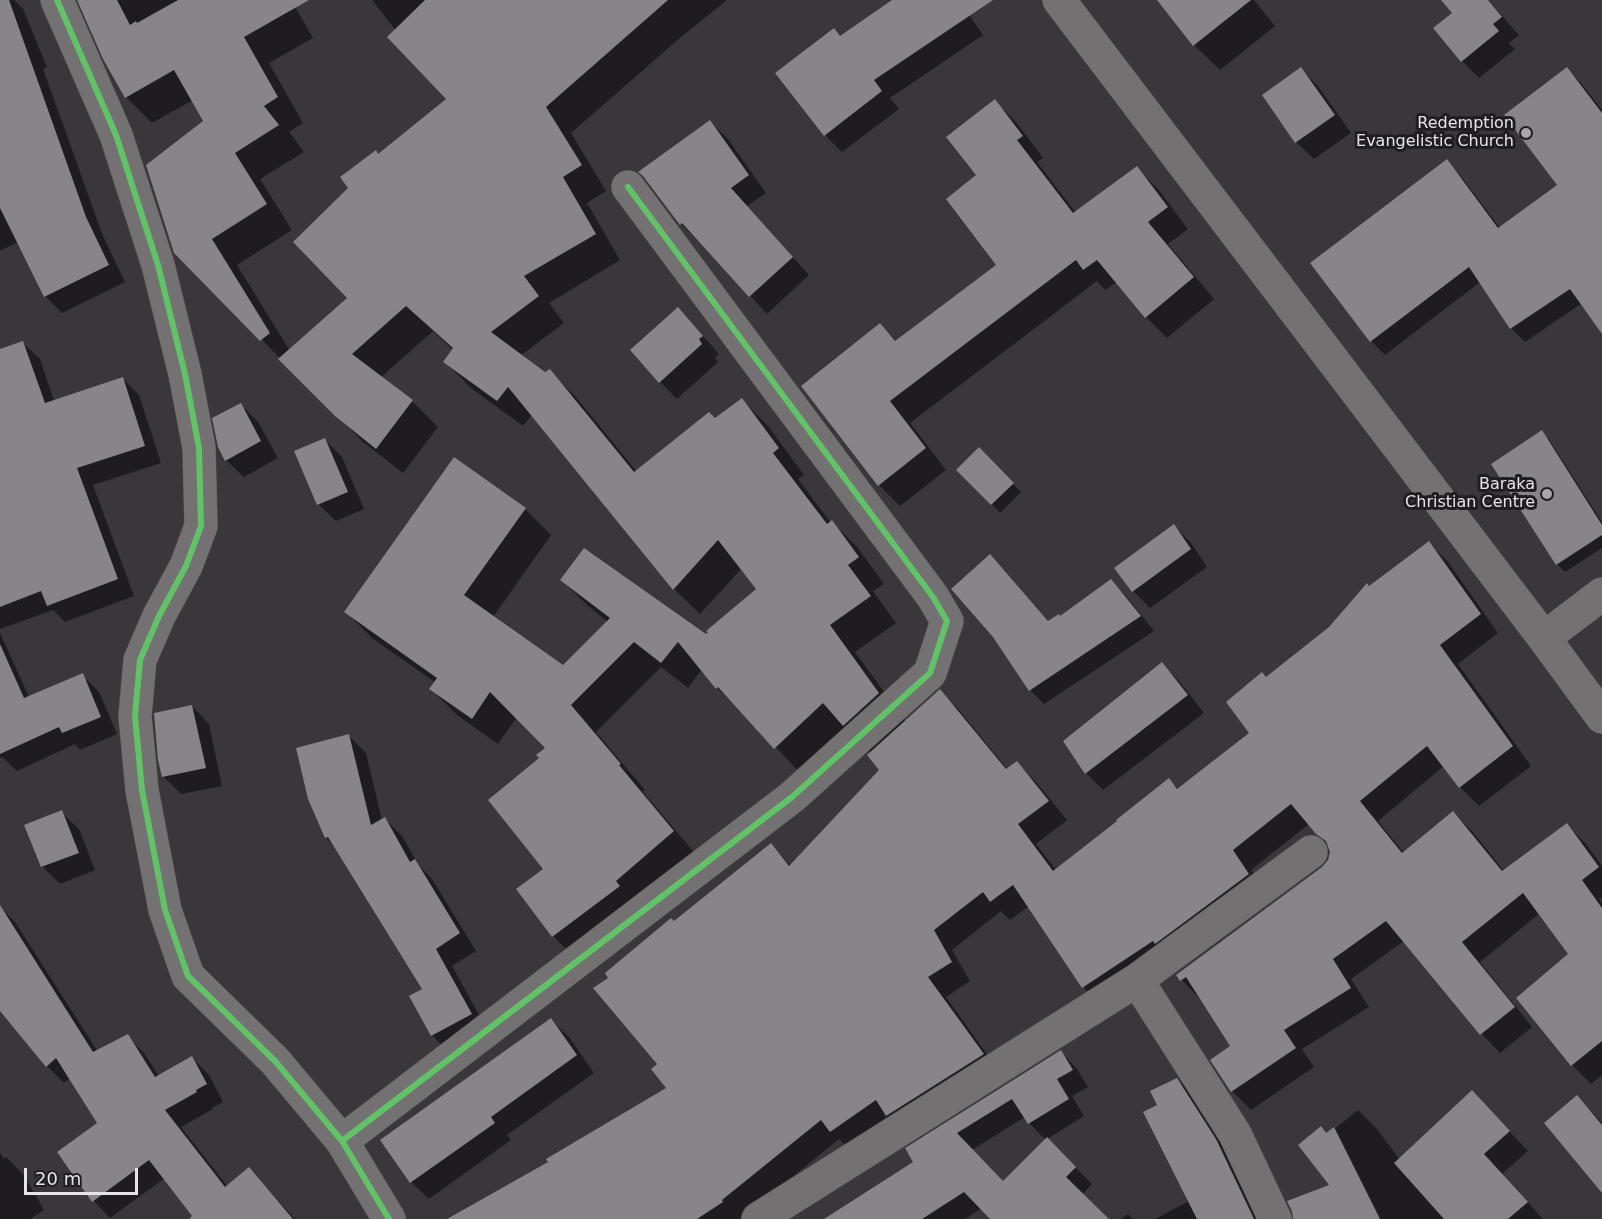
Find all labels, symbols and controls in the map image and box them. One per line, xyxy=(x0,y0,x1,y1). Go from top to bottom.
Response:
place label: Redemption Evangelistic Church xyxy=(1356,114,1514,152)
marker: Redemption Evangelistic Church xyxy=(1519,126,1533,140)
place label: Baraka Christian Centre xyxy=(1405,475,1535,513)
marker: Baraka Christian Centre xyxy=(1540,487,1554,501)
scale bar xyxy=(27,1156,141,1194)
text: 20 m xyxy=(35,1168,81,1189)

